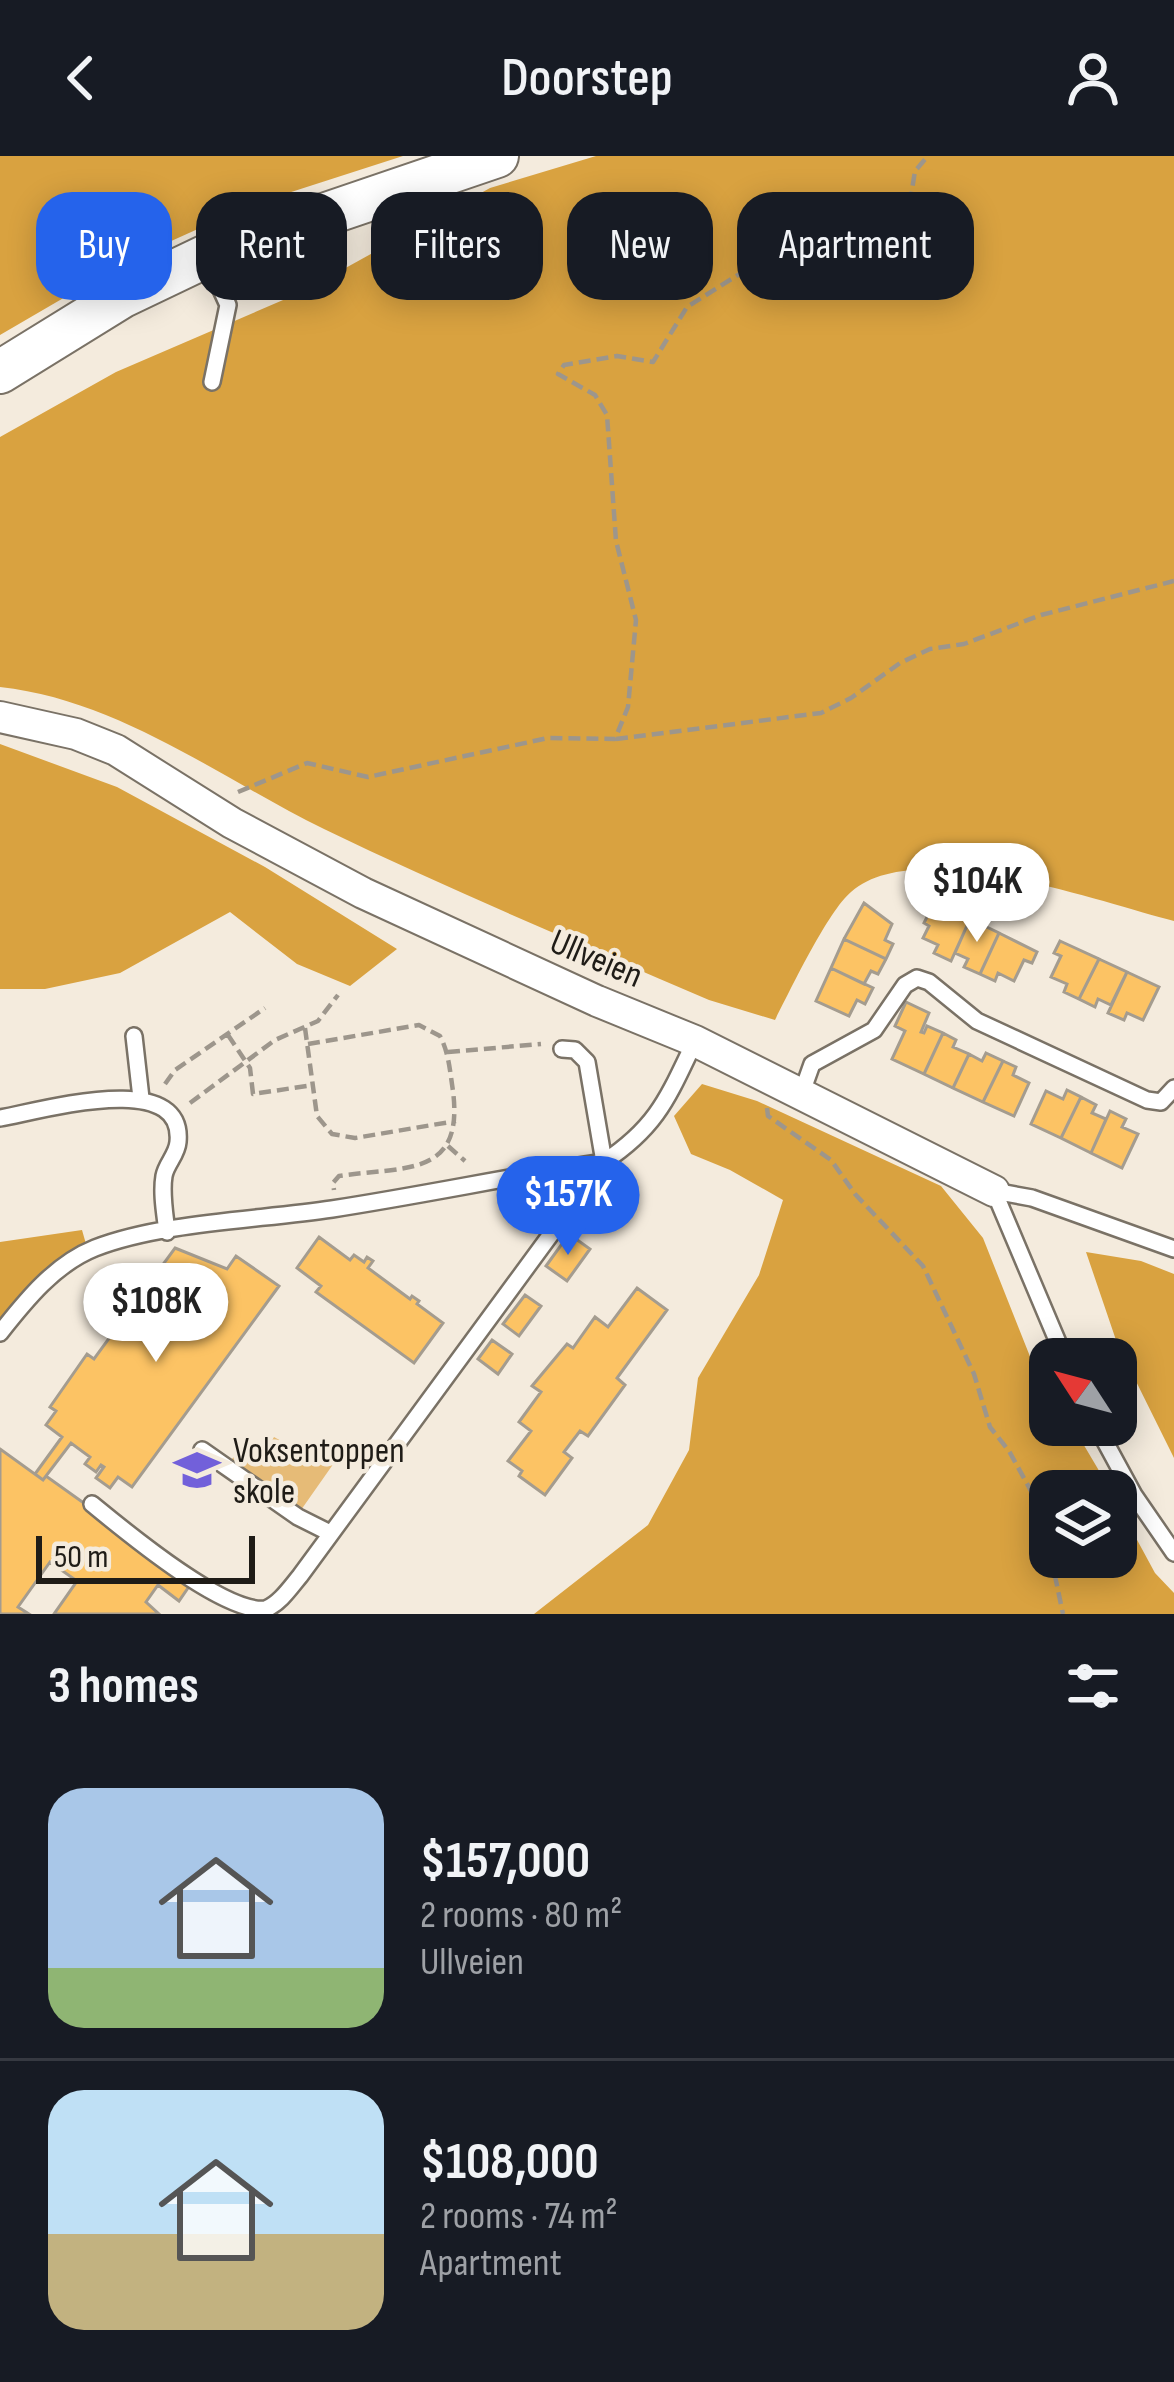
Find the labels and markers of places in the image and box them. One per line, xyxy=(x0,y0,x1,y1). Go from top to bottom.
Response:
pin: $104K xyxy=(893,843,1061,945)
pin: $157K xyxy=(484,1156,652,1258)
pin: $108K xyxy=(72,1263,240,1365)
place label: Voksentoppen skole xyxy=(233,1430,405,1514)
school or university icon: Voksentoppen skole xyxy=(172,1445,222,1495)

